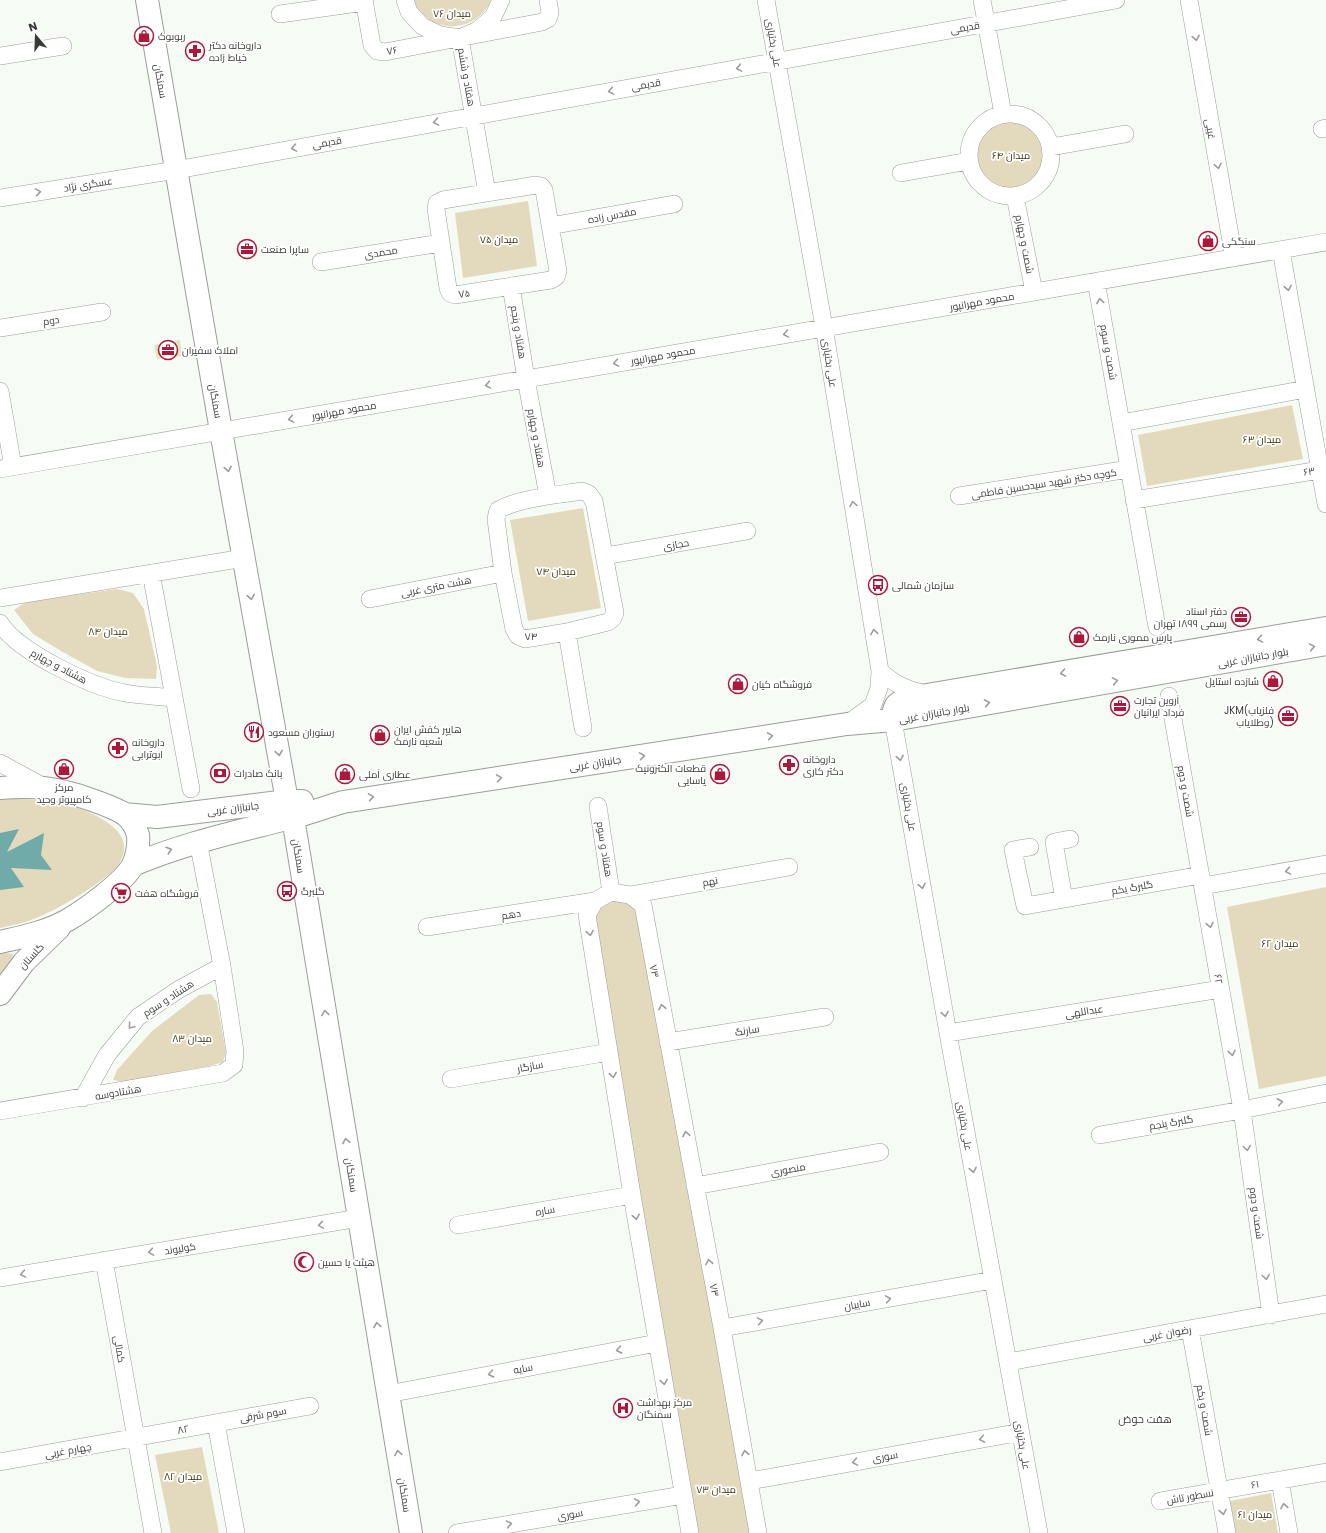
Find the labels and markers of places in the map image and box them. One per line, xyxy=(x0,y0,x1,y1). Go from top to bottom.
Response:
shop icon: ربوبوک xyxy=(133,25,155,47)
place label: ربوبوک xyxy=(158,29,185,44)
place label: داروخانه دکتر خیاط زاده xyxy=(208,38,261,65)
pharmacy icon: داروخانه دکتر خیاط زاده xyxy=(184,40,206,62)
shop icon: سنگکی xyxy=(1197,230,1219,252)
place label: سنگکی xyxy=(1222,234,1256,249)
office icon: ساپرا صنعت xyxy=(236,238,258,260)
place label: ساپرا صنعت xyxy=(261,242,309,257)
office icon: املاک سفیران xyxy=(157,339,179,361)
place label: املاک سفیران xyxy=(182,343,238,358)
bus stop icon: سازمان شمالی xyxy=(867,574,889,596)
place label: سازمان شمالی xyxy=(892,578,954,593)
place label: دفتر اسناد رسمی ۱۸۹۹ تهران xyxy=(1154,604,1227,631)
office icon: دفتر اسناد رسمی ۱۸۹۹ تهران xyxy=(1230,606,1252,628)
shop icon: پارس مموری نارمک xyxy=(1068,626,1090,648)
place label: پارس مموری نارمک xyxy=(1093,630,1172,645)
shop icon: شازده استایل xyxy=(1262,670,1284,692)
shop icon: فروشگاه کیان xyxy=(727,673,749,695)
place label: شازده استایل xyxy=(1205,674,1259,689)
place label: فروشگاه کیان xyxy=(752,677,812,692)
place label: آروین تجارت فرداد ایرانیان xyxy=(1134,693,1184,720)
office icon: آروین تجارت فرداد ایرانیان xyxy=(1109,695,1131,717)
place label: JKM(فلزیاب وطلایاب) xyxy=(1224,703,1274,730)
office icon: JKM(فلزیاب وطلایاب) xyxy=(1277,705,1299,727)
restaurant icon: رستوران مسعود xyxy=(243,721,265,743)
place label: هایپر کفش ایران شعبه نارمک xyxy=(394,722,462,749)
shop icon: هایپر کفش ایران شعبه نارمک xyxy=(369,724,391,746)
place label: رستوران مسعود xyxy=(268,725,334,740)
place label: داروخانه ابوترابی xyxy=(132,735,165,762)
pharmacy icon: داروخانه ابوترابی xyxy=(107,737,129,759)
place label: داروخانه دکتر کاری xyxy=(803,752,844,779)
pharmacy icon: داروخانه دکتر کاری xyxy=(778,754,800,776)
shop icon: مرکز کامپیوتر وحید xyxy=(53,758,75,780)
place label: قطعات الکترونیک یاسایی xyxy=(635,761,706,788)
bank icon: بانک صادرات xyxy=(209,762,231,784)
shop icon: عطاری آملی xyxy=(334,763,356,785)
shop icon: قطعات الکترونیک یاسایی xyxy=(709,763,731,785)
place label: بانک صادرات xyxy=(234,766,282,781)
place label: عطاری آملی xyxy=(359,767,411,782)
place label: مرکز کامپیوتر وحید xyxy=(37,780,91,807)
bus stop icon: گلبرگ xyxy=(276,880,298,902)
supermarket icon: فروشگاه هفت xyxy=(110,882,132,904)
place label: گلبرگ xyxy=(301,884,325,899)
place label: فروشگاه هفت xyxy=(135,886,199,901)
mosque icon: هیئت یا حسین xyxy=(293,1251,315,1273)
place label: هیئت یا حسین xyxy=(318,1255,375,1270)
place label: مرکز بهداشت سمنگان xyxy=(637,1395,692,1422)
hospital icon: مرکز بهداشت سمنگان xyxy=(612,1397,634,1419)

